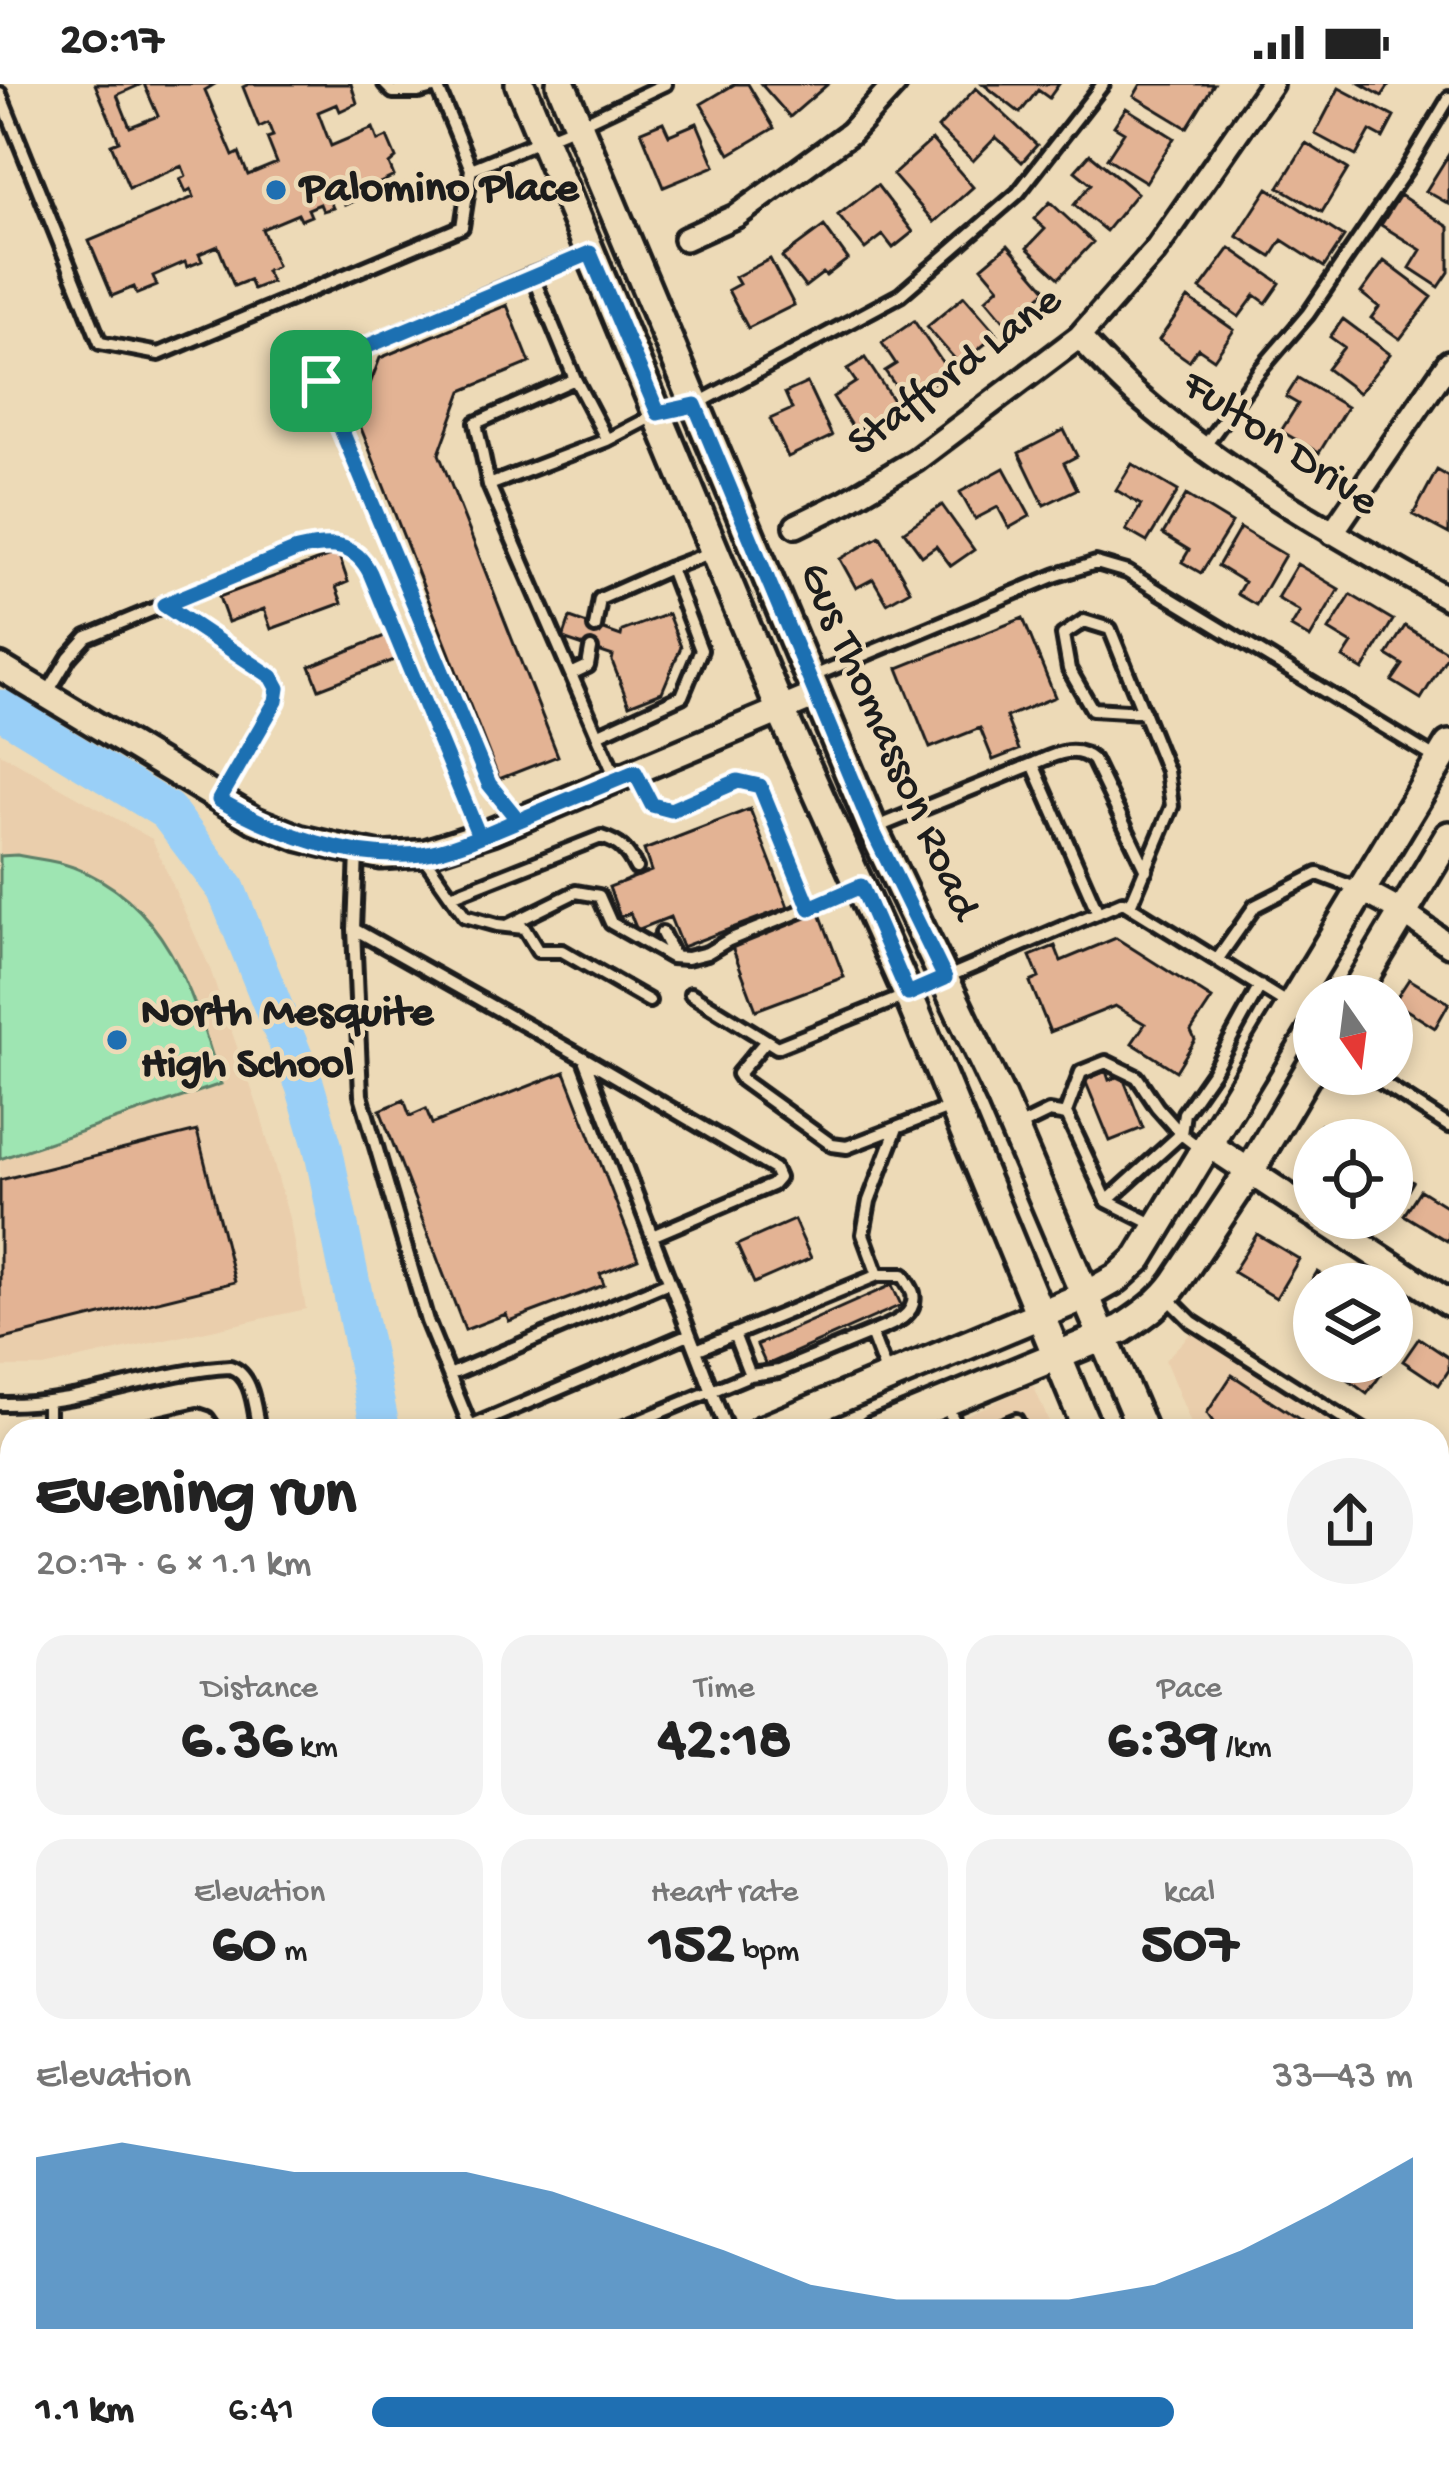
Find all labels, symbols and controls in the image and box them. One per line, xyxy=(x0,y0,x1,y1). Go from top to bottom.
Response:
text: 20:17 xyxy=(60,16,163,69)
place label: Palomino Place xyxy=(298,164,580,217)
marker: Palomino Place xyxy=(263,177,289,203)
street label: Stafford Lane xyxy=(839,275,1074,471)
pin xyxy=(270,330,372,432)
icon: arrive xyxy=(288,348,354,414)
street label: Fulton Drive xyxy=(1170,359,1388,531)
street label: Gus Thomasson Road xyxy=(784,555,991,932)
north arrow xyxy=(1293,975,1413,1095)
map controls xyxy=(1293,975,1413,1383)
place label: North Mesquite High School xyxy=(141,988,435,1093)
marker: North Mesquite High School xyxy=(104,1027,130,1053)
button: locate xyxy=(1293,1119,1413,1239)
button: layers xyxy=(1293,1263,1413,1383)
button: share xyxy=(1287,1458,1413,1584)
text: Evening run xyxy=(36,1459,356,1537)
text: 20:17 · 6 × 1.1 km xyxy=(36,1543,311,1589)
text: Distance xyxy=(201,1671,318,1709)
text: Time xyxy=(694,1671,755,1709)
text: Pace xyxy=(1157,1671,1222,1709)
text: 6.36 xyxy=(181,1709,292,1779)
text: 42:18 xyxy=(658,1709,791,1779)
text: 6:39 xyxy=(1107,1709,1218,1779)
text: km xyxy=(292,1730,338,1768)
text: /km xyxy=(1218,1730,1272,1768)
text: Elevation xyxy=(194,1875,325,1913)
text: Heart rate xyxy=(651,1875,798,1913)
text: kcal xyxy=(1164,1875,1215,1913)
text: 60 xyxy=(212,1913,276,1983)
text: 152 xyxy=(649,1913,735,1983)
text: 507 xyxy=(1141,1913,1238,1983)
text: m xyxy=(276,1934,307,1972)
text: bpm xyxy=(735,1934,800,1972)
text: Elevation xyxy=(36,2055,191,2101)
text: 33–43 m xyxy=(1273,2055,1413,2101)
text: 1.1 km xyxy=(36,2389,134,2435)
text: 6:41 xyxy=(228,2389,294,2435)

